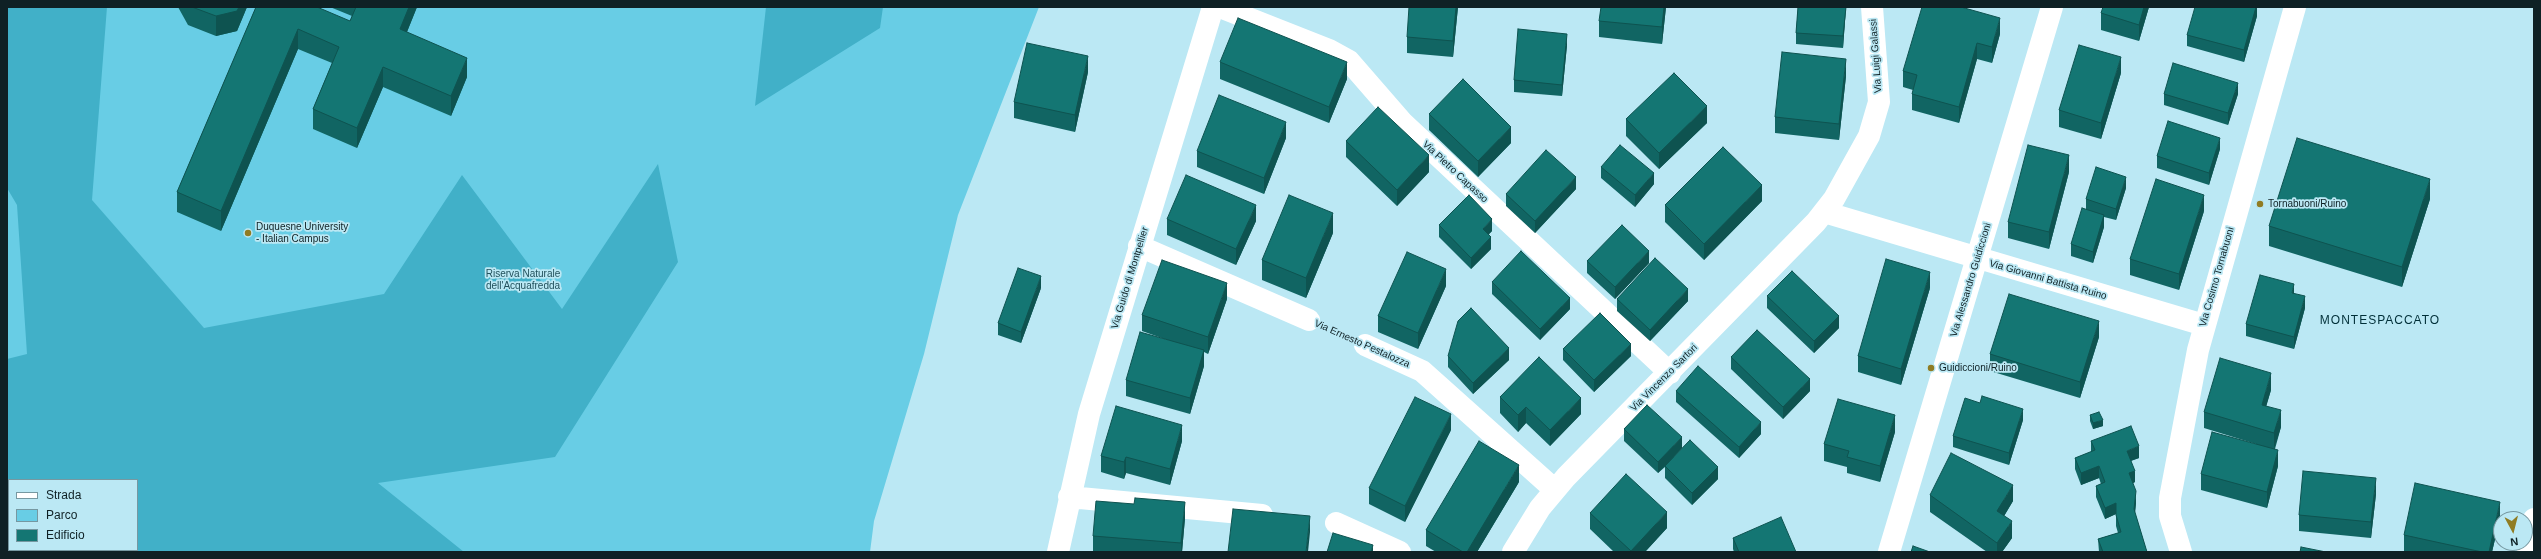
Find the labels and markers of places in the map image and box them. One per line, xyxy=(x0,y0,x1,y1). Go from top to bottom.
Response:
place label: Tornabuoni/Ruino xyxy=(2268,198,2346,210)
marker: Tornabuoni/Ruino xyxy=(2255,199,2265,209)
place label: Duquesne University - Italian Campus xyxy=(256,221,348,244)
marker: Duquesne University - Italian Campus xyxy=(243,228,253,238)
place label: Guidiccioni/Ruino xyxy=(1939,362,2017,374)
marker: Guidiccioni/Ruino xyxy=(1926,363,1936,373)

